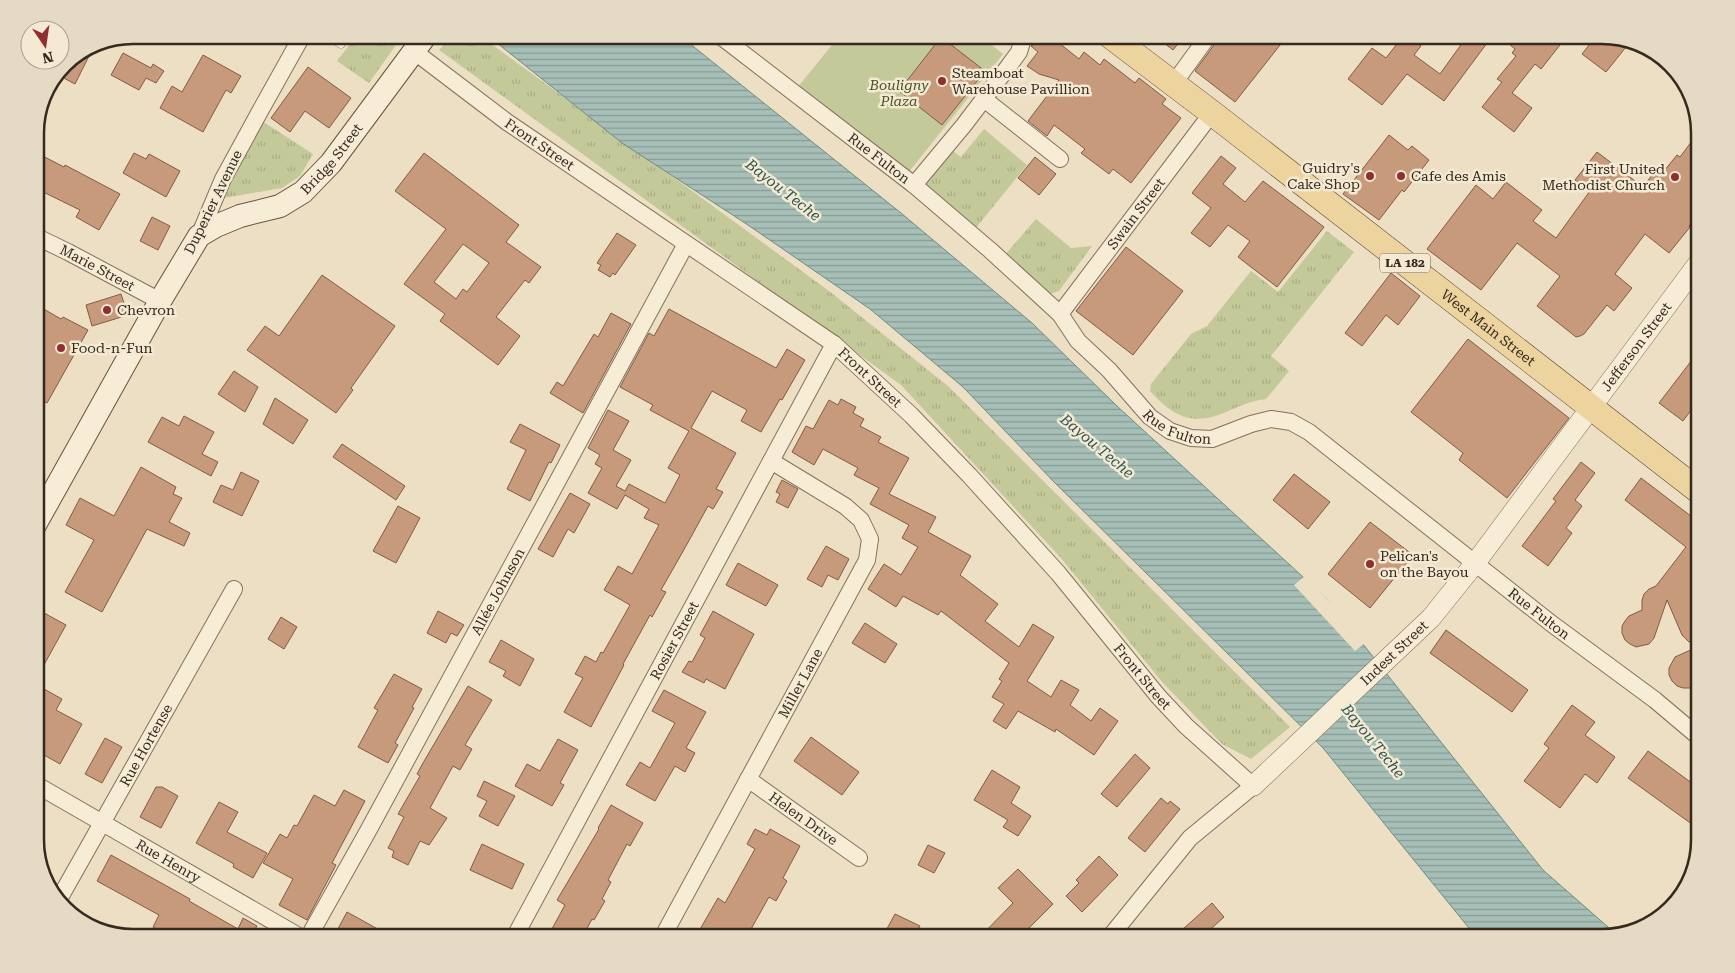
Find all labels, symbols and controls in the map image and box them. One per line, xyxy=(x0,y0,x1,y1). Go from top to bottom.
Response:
north arrow xyxy=(20,20,70,70)
text: N xyxy=(41,49,55,67)
place label: Steamboat Warehouse Pavillion xyxy=(952,65,1090,97)
marker: Steamboat Warehouse Pavillion xyxy=(936,75,948,87)
park label: Bouligny Plaza xyxy=(869,77,929,109)
street label: Front Street xyxy=(502,115,577,173)
street label: Bridge Street xyxy=(297,120,366,198)
street label: Rue Fulton xyxy=(845,129,913,187)
street label: Duperier Avenue xyxy=(181,147,245,257)
water label: Bayou Teche xyxy=(741,155,824,225)
place label: Guidry's Cake Shop xyxy=(1287,160,1360,192)
place label: First United Methodist Church xyxy=(1542,161,1665,193)
place label: Cafe des Amis xyxy=(1411,168,1506,184)
marker: Guidry's Cake Shop xyxy=(1364,170,1376,182)
marker: Cafe des Amis xyxy=(1395,170,1407,182)
marker: First United Methodist Church xyxy=(1669,171,1681,183)
street label: Swain Street xyxy=(1104,175,1168,252)
street label: Marie Street xyxy=(57,241,138,294)
road number: LA 182 xyxy=(1380,254,1430,272)
street label: West Main Street xyxy=(1438,286,1539,369)
street label: Jefferson Street xyxy=(1598,299,1675,394)
place label: Chevron xyxy=(117,302,175,318)
marker: Chevron xyxy=(101,304,113,316)
place label: Food-n-Fun xyxy=(71,340,152,356)
marker: Food-n-Fun xyxy=(55,342,67,354)
street label: Front Street xyxy=(835,344,905,410)
street label: Rue Fulton xyxy=(1139,406,1211,447)
water label: Bayou Teche xyxy=(1056,410,1138,482)
street label: Allée Johnson xyxy=(468,545,528,638)
place label: Pelican's on the Bayou xyxy=(1380,548,1469,580)
marker: Pelican's on the Bayou xyxy=(1364,558,1376,570)
street label: Rue Fulton xyxy=(1505,585,1573,642)
street label: Rosier Street xyxy=(647,599,702,682)
street label: Indest Street xyxy=(1357,617,1431,688)
street label: Front Street xyxy=(1111,640,1174,713)
street label: Miller Lane xyxy=(775,645,826,721)
water label: Bayou Teche xyxy=(1337,700,1409,782)
street label: Rue Hortense xyxy=(116,701,176,789)
street label: Helen Drive xyxy=(766,789,841,848)
street label: Rue Henry xyxy=(133,836,204,886)

